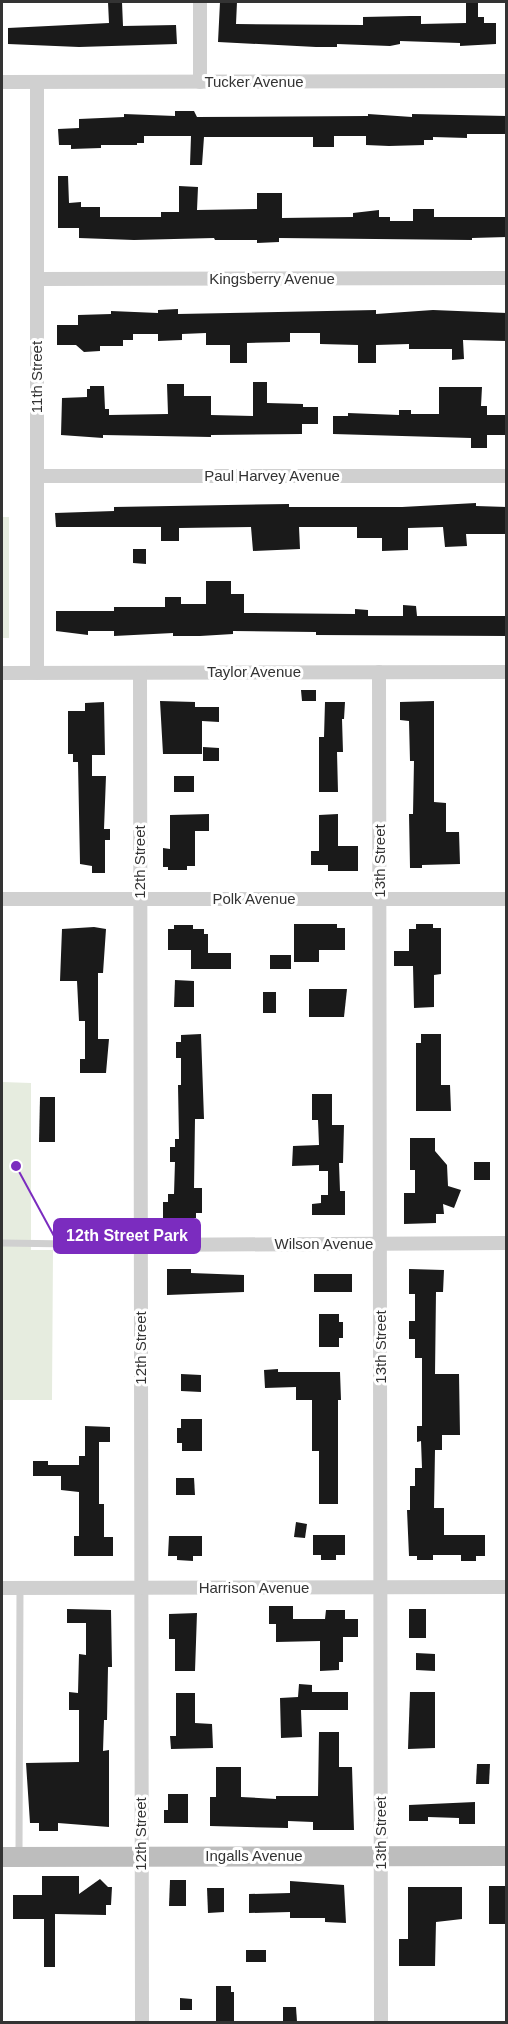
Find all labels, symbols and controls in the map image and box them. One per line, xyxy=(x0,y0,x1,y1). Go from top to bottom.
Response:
street label: Tucker Avenue xyxy=(204,73,304,90)
street label: Kingsberry Avenue xyxy=(209,270,335,287)
street label: 11th Street xyxy=(28,340,45,413)
street label: Paul Harvey Avenue xyxy=(204,467,340,484)
street label: Taylor Avenue xyxy=(207,663,301,680)
street label: 13th Street xyxy=(371,823,388,898)
street label: 12th Street xyxy=(131,824,148,899)
street label: Polk Avenue xyxy=(212,890,296,907)
callout: 12th Street Park xyxy=(54,1219,200,1253)
text: 12th Street Park xyxy=(66,1227,188,1244)
street label: Wilson Avenue xyxy=(275,1235,373,1252)
street label: 13th Street xyxy=(372,1309,389,1384)
street label: 12th Street xyxy=(132,1310,149,1385)
street label: Harrison Avenue xyxy=(199,1579,309,1596)
street label: 13th Street xyxy=(372,1795,389,1870)
street label: 12th Street xyxy=(132,1796,149,1871)
street label: Ingalls Avenue xyxy=(205,1847,303,1864)

